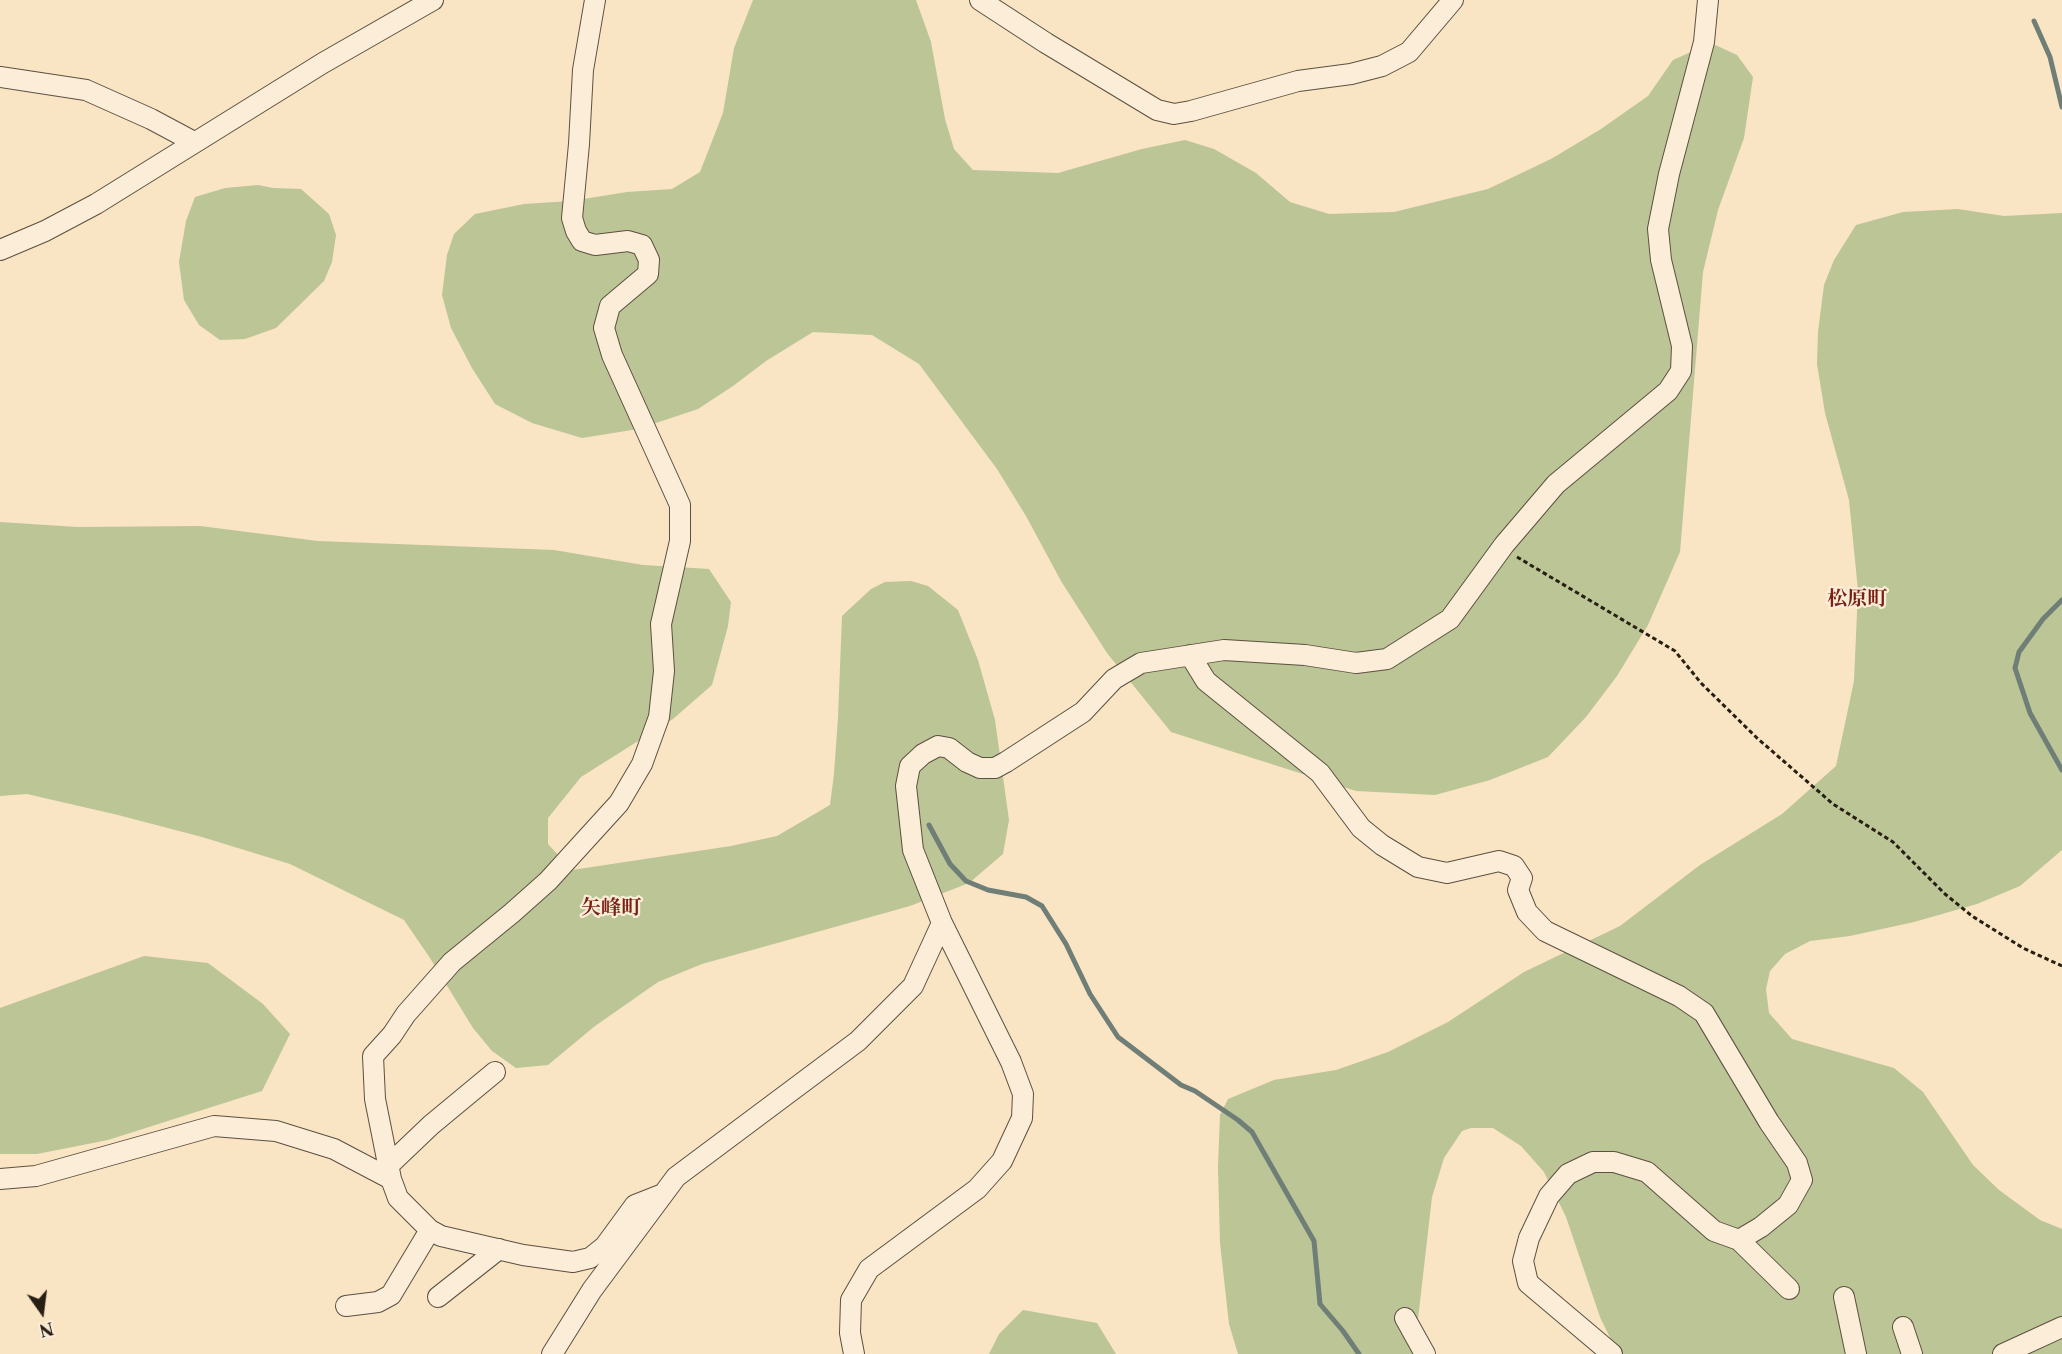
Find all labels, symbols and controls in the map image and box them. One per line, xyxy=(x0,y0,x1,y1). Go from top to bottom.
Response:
district label: 松原町 xyxy=(1827,587,1887,611)
district label: 矢峰町 xyxy=(581,896,641,920)
north arrow xyxy=(12,1282,72,1342)
text: N xyxy=(37,1318,56,1341)

